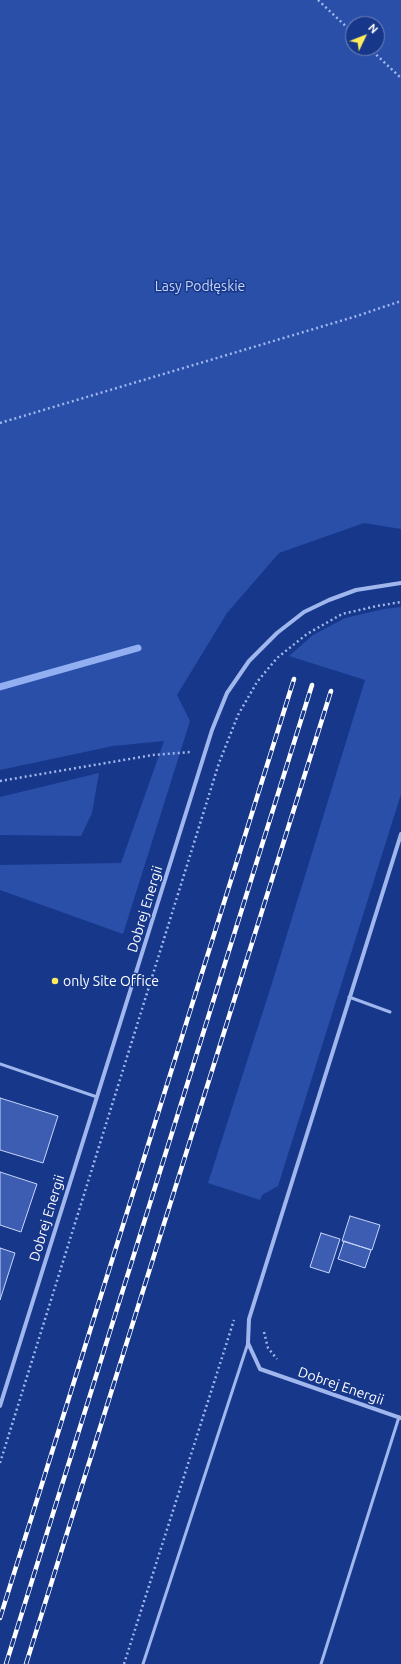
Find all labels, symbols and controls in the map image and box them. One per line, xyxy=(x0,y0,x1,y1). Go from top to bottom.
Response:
north arrow xyxy=(345,16,385,56)
text: N xyxy=(366,21,380,36)
park label: Lasy Podłęskie xyxy=(155,278,245,294)
street label: Dobrej Energii xyxy=(124,864,166,954)
place label: only Site Office xyxy=(63,973,159,989)
marker: only Site Office xyxy=(50,976,60,986)
street label: Dobrej Energii xyxy=(26,1173,68,1263)
street label: Dobrej Energii xyxy=(296,1363,386,1409)

